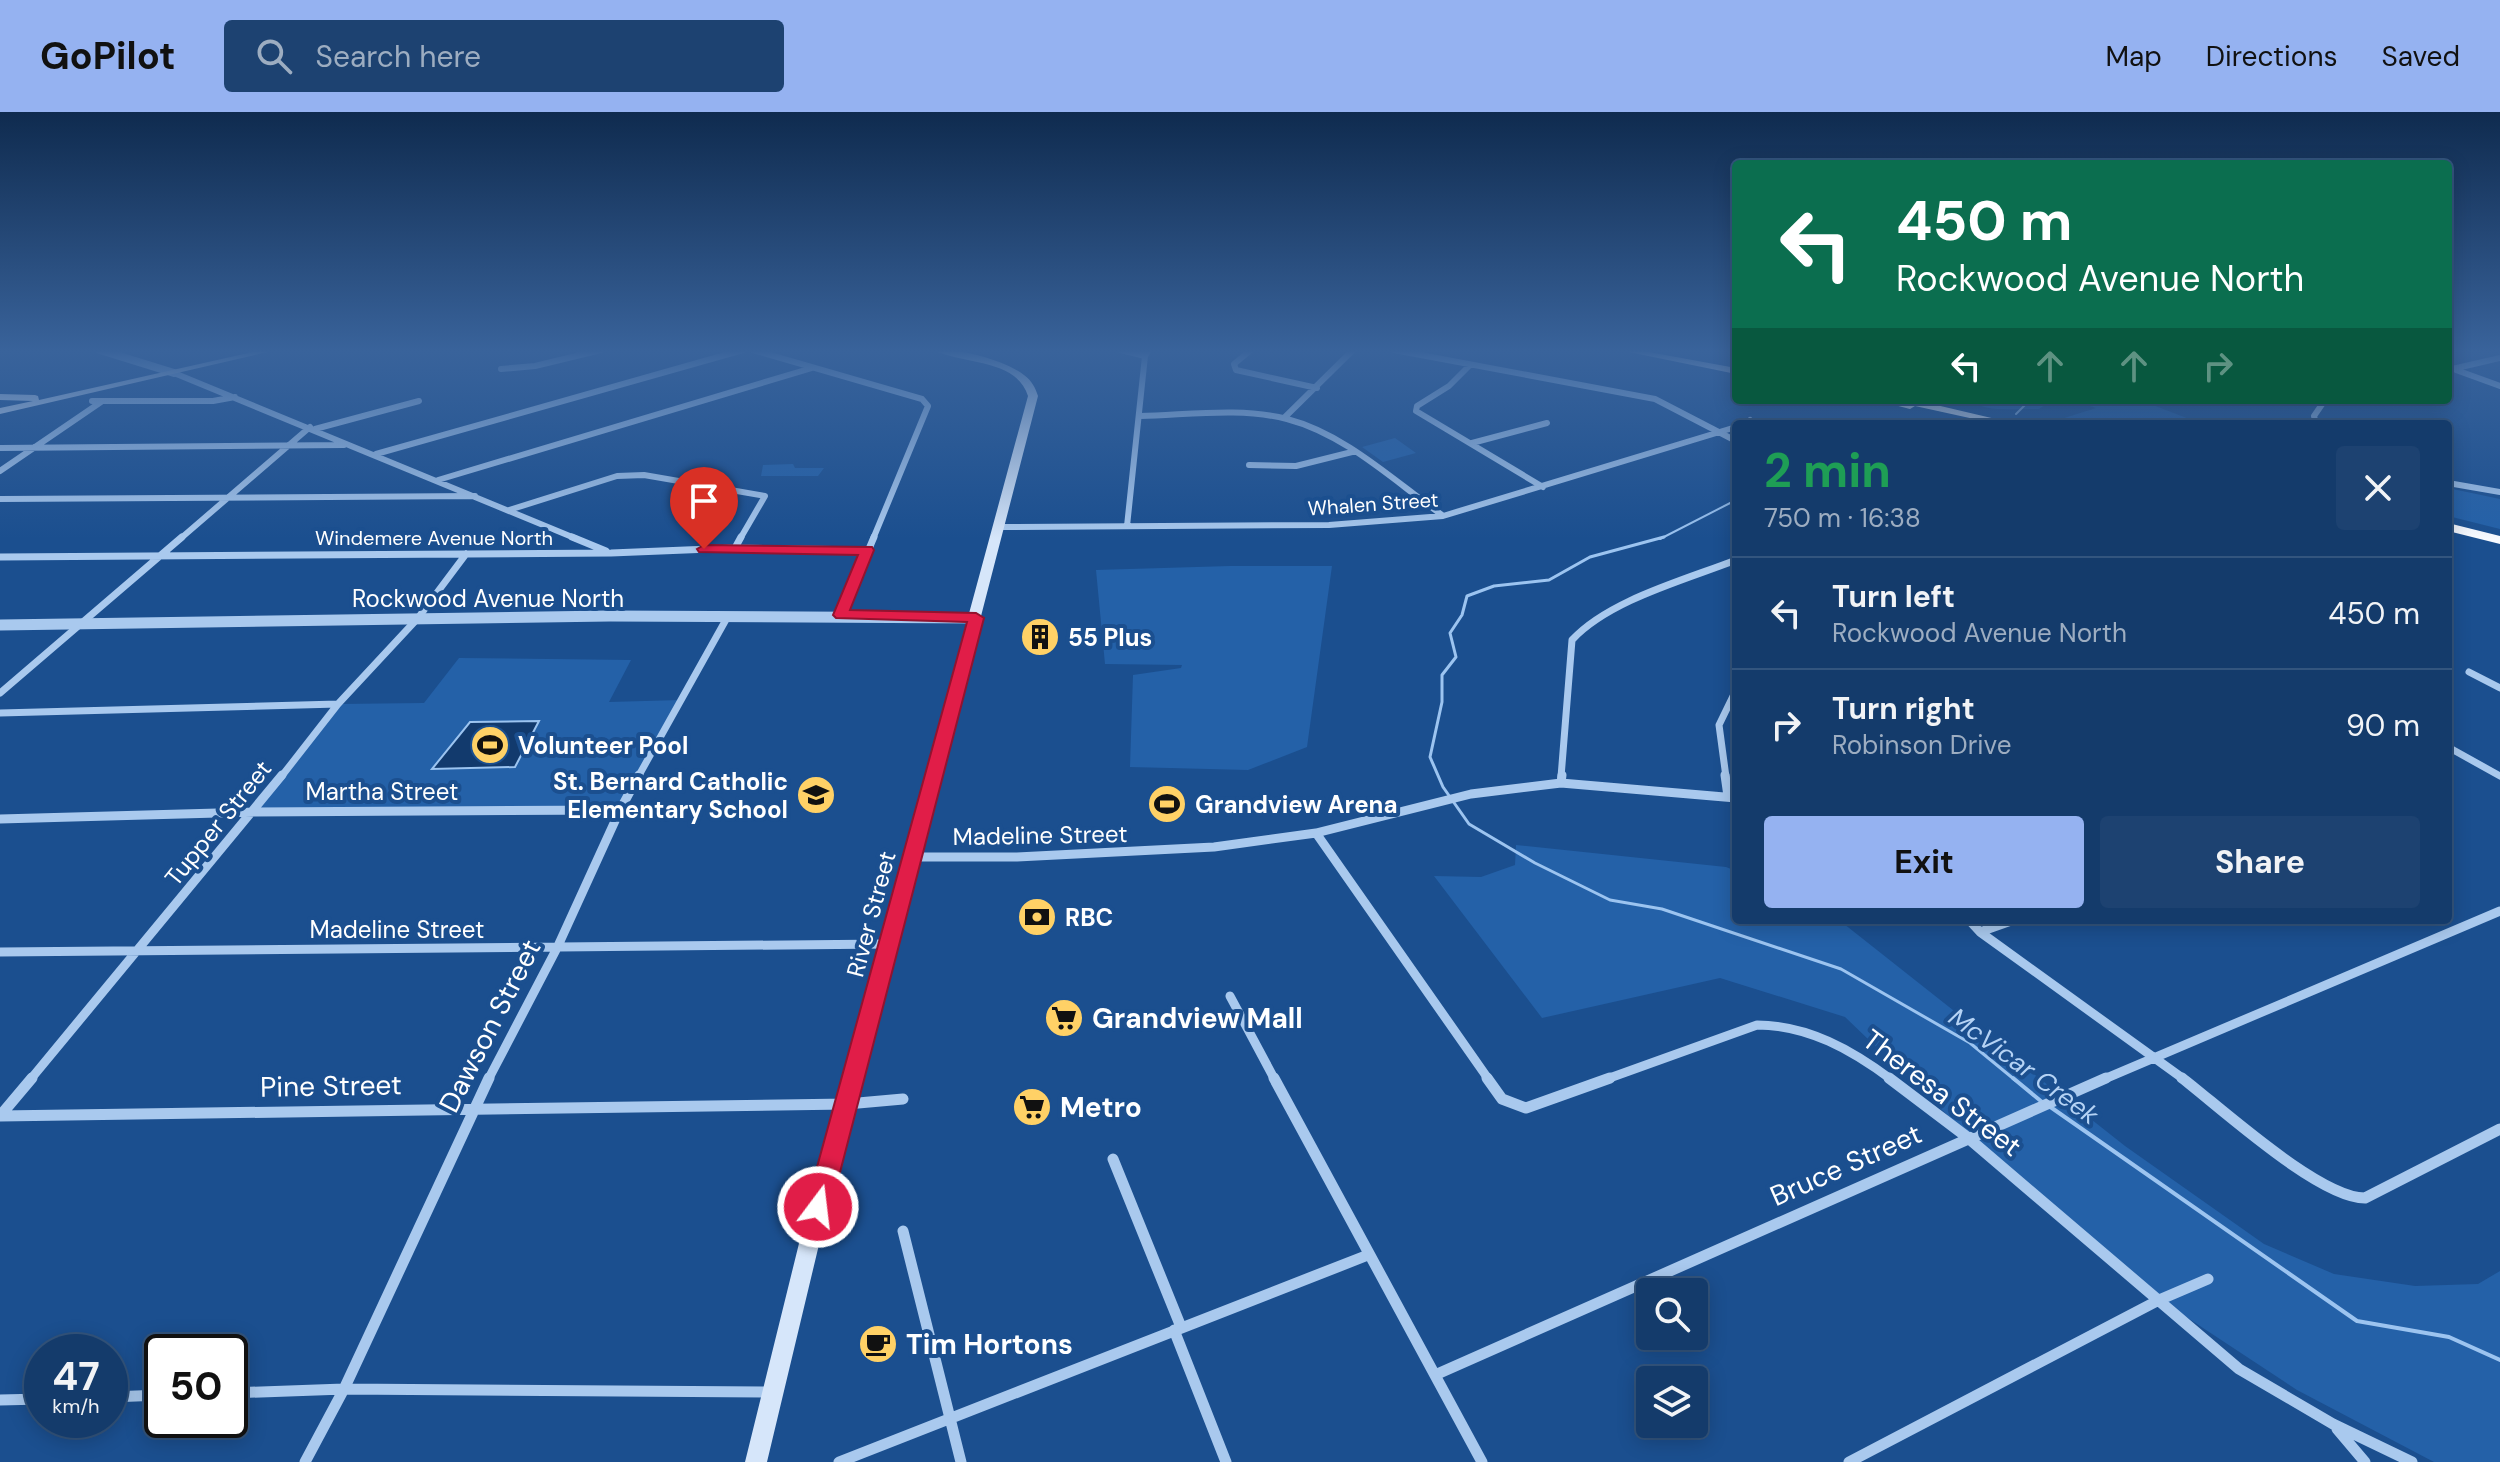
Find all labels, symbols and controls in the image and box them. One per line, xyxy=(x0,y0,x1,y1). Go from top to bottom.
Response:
search box xyxy=(224,20,784,92)
text: GoPilot xyxy=(40,31,176,81)
icon: search xyxy=(252,34,296,78)
text: Search here xyxy=(316,37,481,76)
text: Map xyxy=(2105,38,2162,75)
text: Directions xyxy=(2206,38,2338,75)
text: Saved xyxy=(2382,38,2460,75)
text: 450 m xyxy=(1896,184,2073,257)
icon: left xyxy=(1764,192,1868,296)
text: Rockwood Avenue North xyxy=(1896,255,2304,302)
icon: left xyxy=(1944,344,1988,388)
icon: ahead xyxy=(2028,344,2072,388)
icon: ahead xyxy=(2112,344,2156,388)
icon: right xyxy=(2196,344,2240,388)
text: 2 min xyxy=(1764,439,1891,502)
button: close xyxy=(2336,446,2420,530)
pin xyxy=(670,467,738,549)
icon: arrive xyxy=(682,479,726,523)
street label: Whalen Street xyxy=(1307,486,1439,522)
text: 750 m · 16:38 xyxy=(1764,501,1921,535)
street label: Windemere Avenue North xyxy=(315,525,553,551)
text: Turn left xyxy=(1832,577,1955,616)
street label: Rockwood Avenue North xyxy=(352,583,624,614)
icon: left xyxy=(1764,591,1808,635)
text: 450 m xyxy=(2328,594,2420,633)
building icon: 55 Plus xyxy=(1019,616,1061,658)
text: Rockwood Avenue North xyxy=(1832,616,2127,650)
place label: 55 Plus xyxy=(1068,622,1152,653)
text: Turn right xyxy=(1832,689,1975,728)
icon: right xyxy=(1764,703,1808,747)
text: 90 m xyxy=(2346,706,2420,745)
sports icon: Volunteer Pool xyxy=(469,724,511,766)
text: Robinson Drive xyxy=(1832,728,2011,762)
place label: Volunteer Pool xyxy=(518,730,688,761)
street label: Tupper Street xyxy=(158,754,278,892)
place label: St. Bernard Catholic Elementary School xyxy=(553,766,788,825)
school or university icon: St. Bernard Catholic Elementary School xyxy=(795,774,837,816)
street label: Martha Street xyxy=(306,776,458,807)
sports icon: Grandview Arena xyxy=(1146,783,1188,825)
place label: Grandview Arena xyxy=(1195,789,1397,820)
button: Exit xyxy=(1764,816,2084,908)
button: Share xyxy=(2100,816,2420,908)
street label: Madeline Street xyxy=(952,818,1128,852)
street label: River Street xyxy=(839,848,903,980)
bank icon: RBC xyxy=(1016,896,1058,938)
place label: RBC xyxy=(1065,902,1113,933)
street label: Madeline Street xyxy=(310,914,484,945)
street label: Dawson Street xyxy=(431,933,549,1119)
supermarket icon: Grandview Mall xyxy=(1043,997,1085,1039)
place label: Grandview Mall xyxy=(1092,1000,1303,1037)
water label: McVicar Creek xyxy=(1942,1000,2106,1132)
street label: Theresa Street xyxy=(1855,1021,2029,1165)
street label: Pine Street xyxy=(260,1066,402,1106)
supermarket icon: Metro xyxy=(1011,1086,1053,1128)
place label: Metro xyxy=(1060,1089,1142,1126)
street label: Bruce Street xyxy=(1764,1115,1928,1215)
position arrow xyxy=(776,1165,860,1249)
map controls xyxy=(1636,1278,1708,1438)
button: search xyxy=(1636,1278,1708,1350)
cafe icon: Tim Hortons xyxy=(857,1323,899,1365)
place label: Tim Hortons xyxy=(906,1326,1073,1363)
speed limit sign: 50 xyxy=(144,1334,248,1438)
text: 47 xyxy=(52,1350,100,1402)
button: layers xyxy=(1636,1366,1708,1438)
text: km/h xyxy=(52,1393,100,1419)

